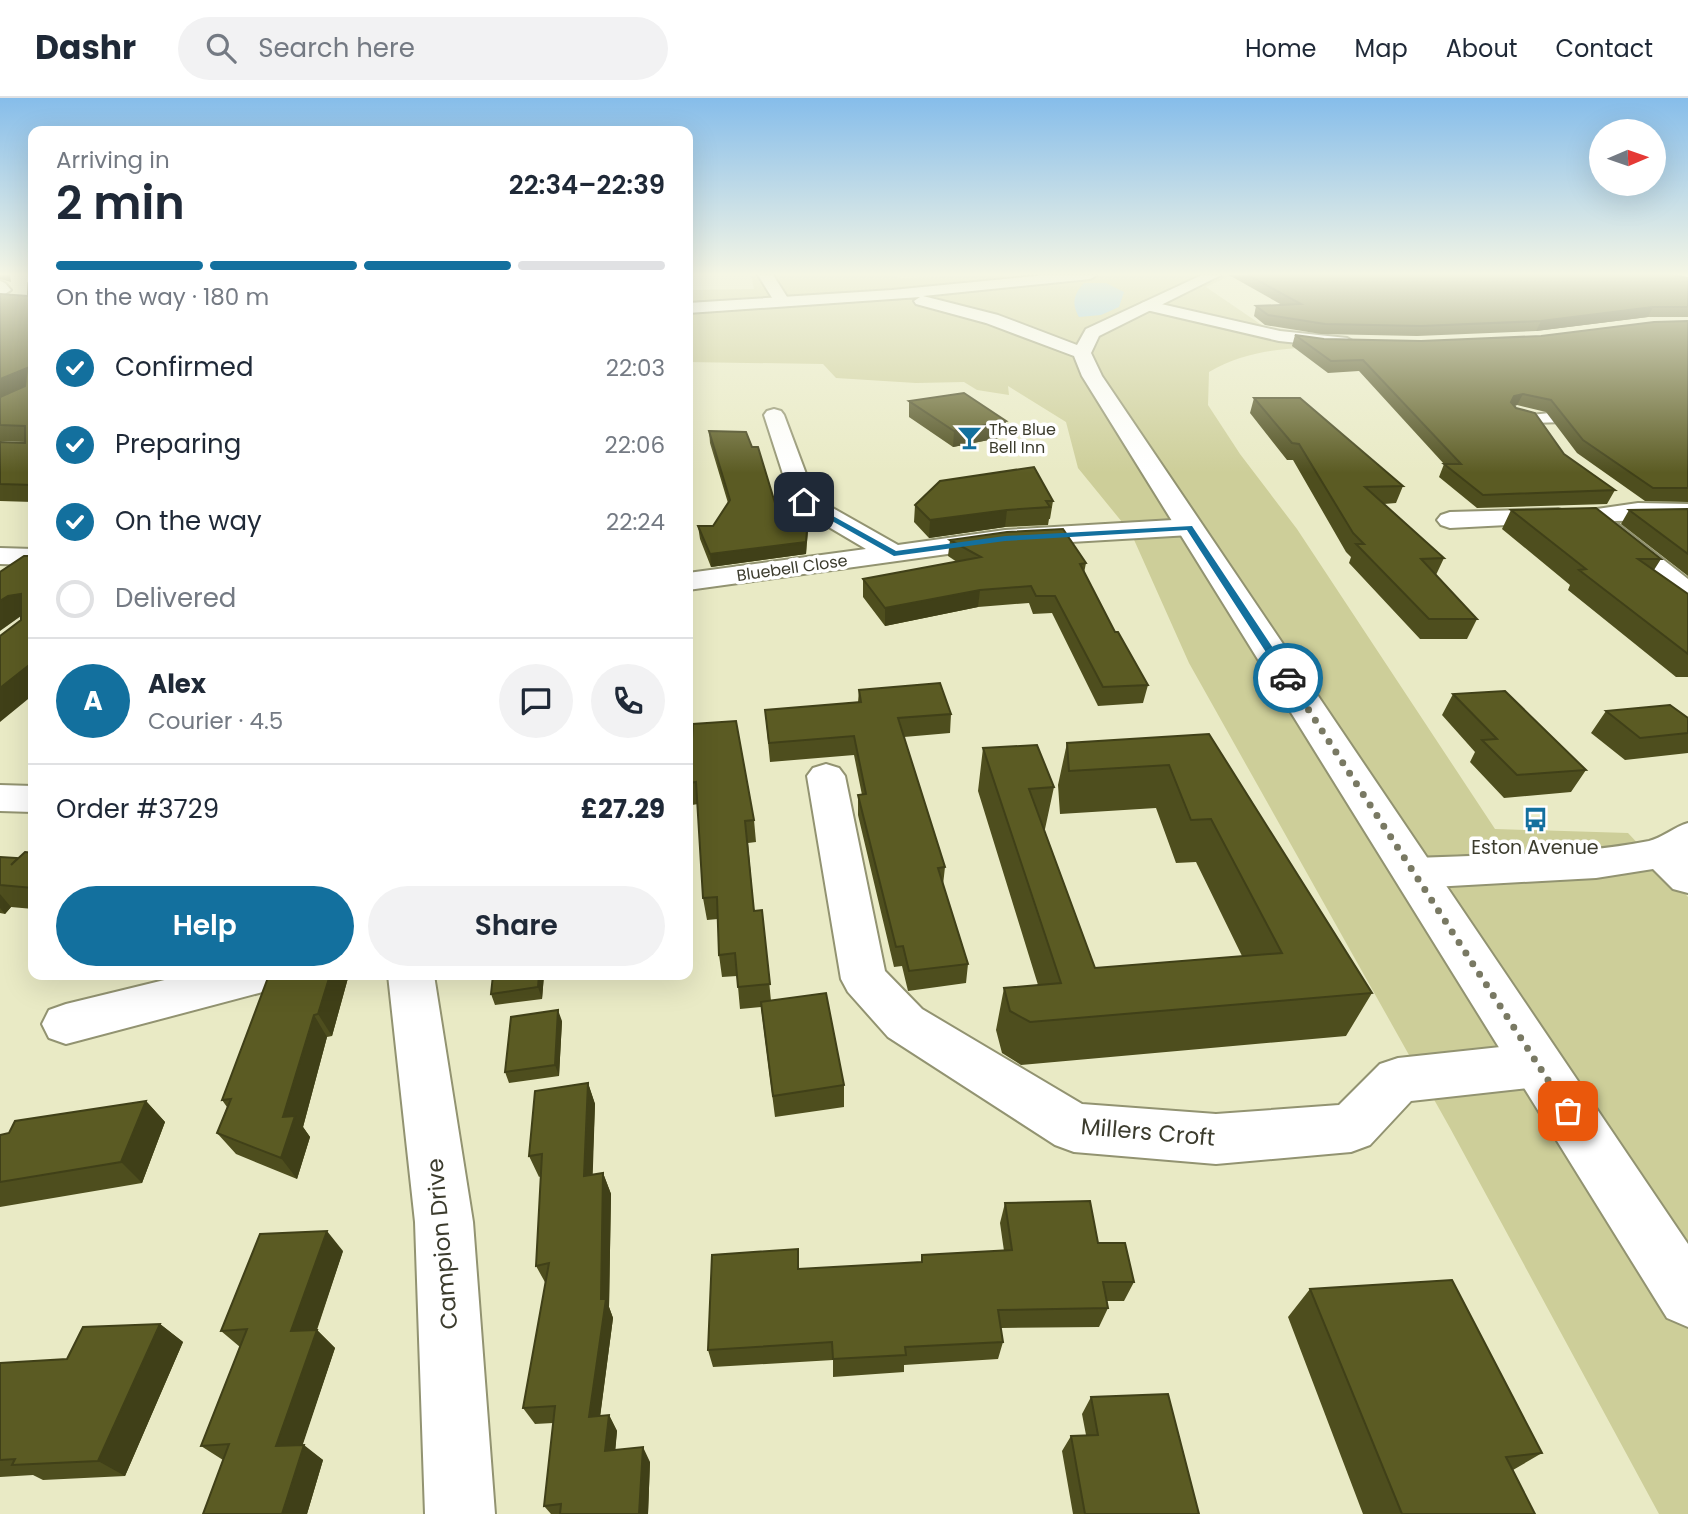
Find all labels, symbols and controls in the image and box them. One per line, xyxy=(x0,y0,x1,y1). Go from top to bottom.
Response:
search box xyxy=(178,17,668,80)
text: Dashr xyxy=(35,24,136,71)
icon: search xyxy=(202,29,240,67)
text: Search here xyxy=(258,30,415,66)
text: Home xyxy=(1245,32,1317,65)
text: Map xyxy=(1355,32,1408,65)
text: About xyxy=(1446,32,1517,65)
text: Contact xyxy=(1555,32,1653,65)
north arrow xyxy=(1589,119,1666,196)
map controls xyxy=(1589,119,1666,196)
text: Arriving in xyxy=(56,144,170,176)
text: 22:34–22:39 xyxy=(509,167,665,203)
text: 2 min xyxy=(56,171,185,235)
text: On the way · 180 m xyxy=(56,281,269,313)
icon: check xyxy=(56,349,94,387)
text: Confirmed xyxy=(115,349,253,385)
text: 22:03 xyxy=(606,352,665,384)
place label: The Blue Bell Inn xyxy=(989,418,1056,459)
bar icon: The Blue Bell Inn xyxy=(955,424,983,452)
icon: check xyxy=(56,426,94,464)
text: Preparing xyxy=(115,426,241,462)
text: 22:06 xyxy=(605,429,665,461)
pin xyxy=(774,472,834,532)
icon: home xyxy=(785,483,823,521)
icon: check xyxy=(56,503,94,541)
text: On the way xyxy=(115,503,262,539)
text: 22:24 xyxy=(606,506,665,538)
street label: Bluebell Close xyxy=(735,549,849,587)
text: Delivered xyxy=(115,580,236,616)
courier xyxy=(1253,643,1323,713)
icon: car xyxy=(1269,659,1307,697)
button: chat xyxy=(499,664,573,738)
button: phone xyxy=(591,664,665,738)
text: Alex xyxy=(148,666,206,702)
text: A xyxy=(83,683,103,719)
text: Courier · 4.5 xyxy=(148,705,283,737)
text: Order #3729 xyxy=(56,791,219,827)
text: £27.29 xyxy=(581,791,665,827)
bus stop icon: Eston Avenue xyxy=(1521,805,1549,833)
place label: Eston Avenue xyxy=(1471,834,1599,861)
button: Help xyxy=(56,886,354,966)
button: Share xyxy=(368,886,665,966)
pin xyxy=(1538,1081,1598,1141)
icon: bag xyxy=(1549,1092,1587,1130)
street label: Millers Croft xyxy=(1079,1110,1217,1154)
street label: Campion Drive xyxy=(419,1157,465,1331)

